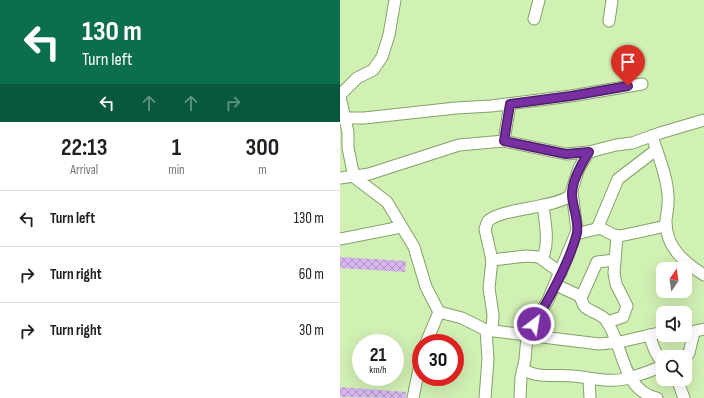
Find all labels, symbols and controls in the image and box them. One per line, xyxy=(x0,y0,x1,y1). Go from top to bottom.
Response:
text: 130 m xyxy=(82,15,142,48)
icon: left xyxy=(16,16,68,68)
pin xyxy=(611,45,645,86)
text: Turn left xyxy=(82,49,133,70)
icon: arrive xyxy=(617,51,639,73)
icon: left xyxy=(96,92,118,114)
icon: ahead xyxy=(138,92,160,114)
icon: ahead xyxy=(180,92,202,114)
icon: right xyxy=(222,92,244,114)
text: 22:13 xyxy=(61,133,107,162)
text: 1 xyxy=(172,133,181,162)
text: 300 xyxy=(246,133,279,162)
text: Arrival xyxy=(70,162,98,178)
text: min xyxy=(168,162,185,178)
text: m xyxy=(258,162,267,178)
icon: left xyxy=(16,208,38,230)
text: Turn left xyxy=(50,209,95,228)
text: 130 m xyxy=(294,209,324,228)
north arrow xyxy=(656,262,692,298)
map controls xyxy=(656,262,692,386)
icon: right xyxy=(16,264,38,286)
text: Turn right xyxy=(50,265,102,284)
text: 60 m xyxy=(299,265,324,284)
position arrow xyxy=(513,303,555,345)
button: sound xyxy=(656,306,692,342)
icon: right xyxy=(16,320,38,342)
text: Turn right xyxy=(50,321,102,340)
text: 30 m xyxy=(299,321,324,340)
speed limit sign: 30 xyxy=(412,334,464,386)
text: 21 xyxy=(370,343,386,367)
button: search xyxy=(656,350,692,386)
text: km/h xyxy=(369,364,387,376)

